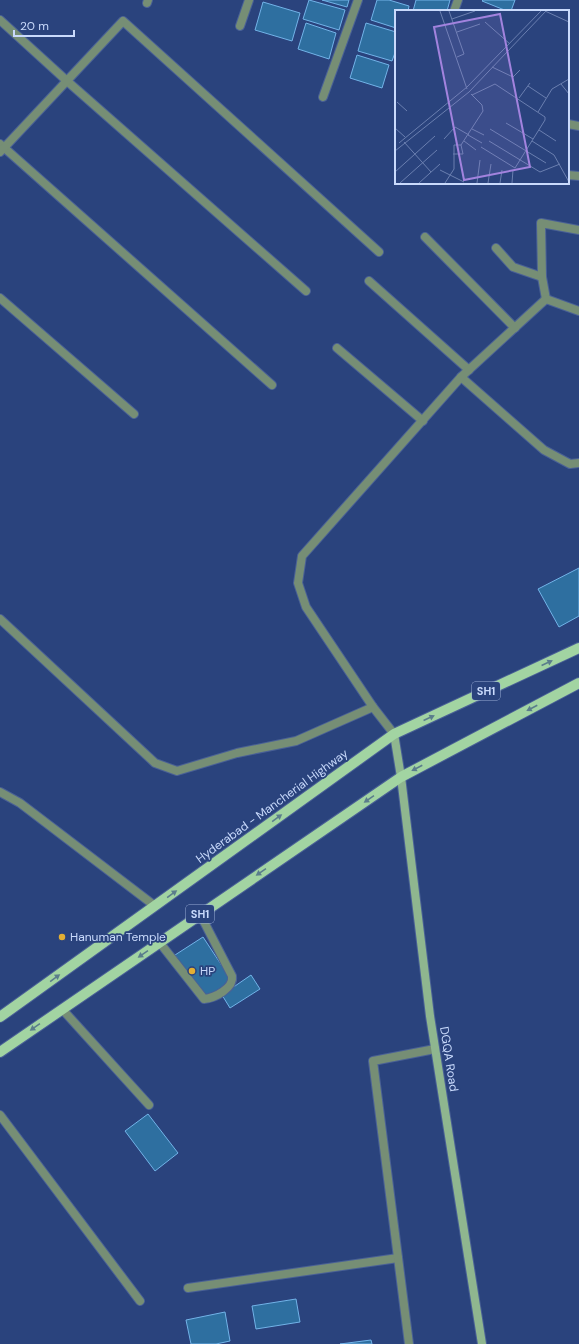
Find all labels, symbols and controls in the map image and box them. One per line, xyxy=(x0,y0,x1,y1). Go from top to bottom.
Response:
inset map xyxy=(395,10,569,184)
scale bar xyxy=(14,12,74,38)
text: 20 m xyxy=(20,18,49,34)
one-way arrow xyxy=(541,660,553,666)
road number: SH1 xyxy=(472,682,500,700)
one-way arrow xyxy=(526,704,538,711)
one-way arrow xyxy=(424,715,435,721)
street label: Hyderabad - Mancherial Highway xyxy=(193,745,352,867)
one-way arrow xyxy=(411,765,423,772)
one-way arrow xyxy=(363,795,374,803)
one-way arrow xyxy=(272,814,283,822)
one-way arrow xyxy=(256,868,266,876)
one-way arrow xyxy=(166,890,177,898)
road number: SH1 xyxy=(186,905,214,923)
place label: Hanuman Temple xyxy=(70,929,166,945)
marker: Hanuman Temple xyxy=(57,932,67,942)
one-way arrow xyxy=(138,950,148,958)
place label: HP xyxy=(200,963,215,979)
marker: HP xyxy=(187,966,197,976)
one-way arrow xyxy=(49,974,60,982)
one-way arrow xyxy=(30,1023,41,1031)
street label: DGQA Road xyxy=(436,1025,462,1093)

